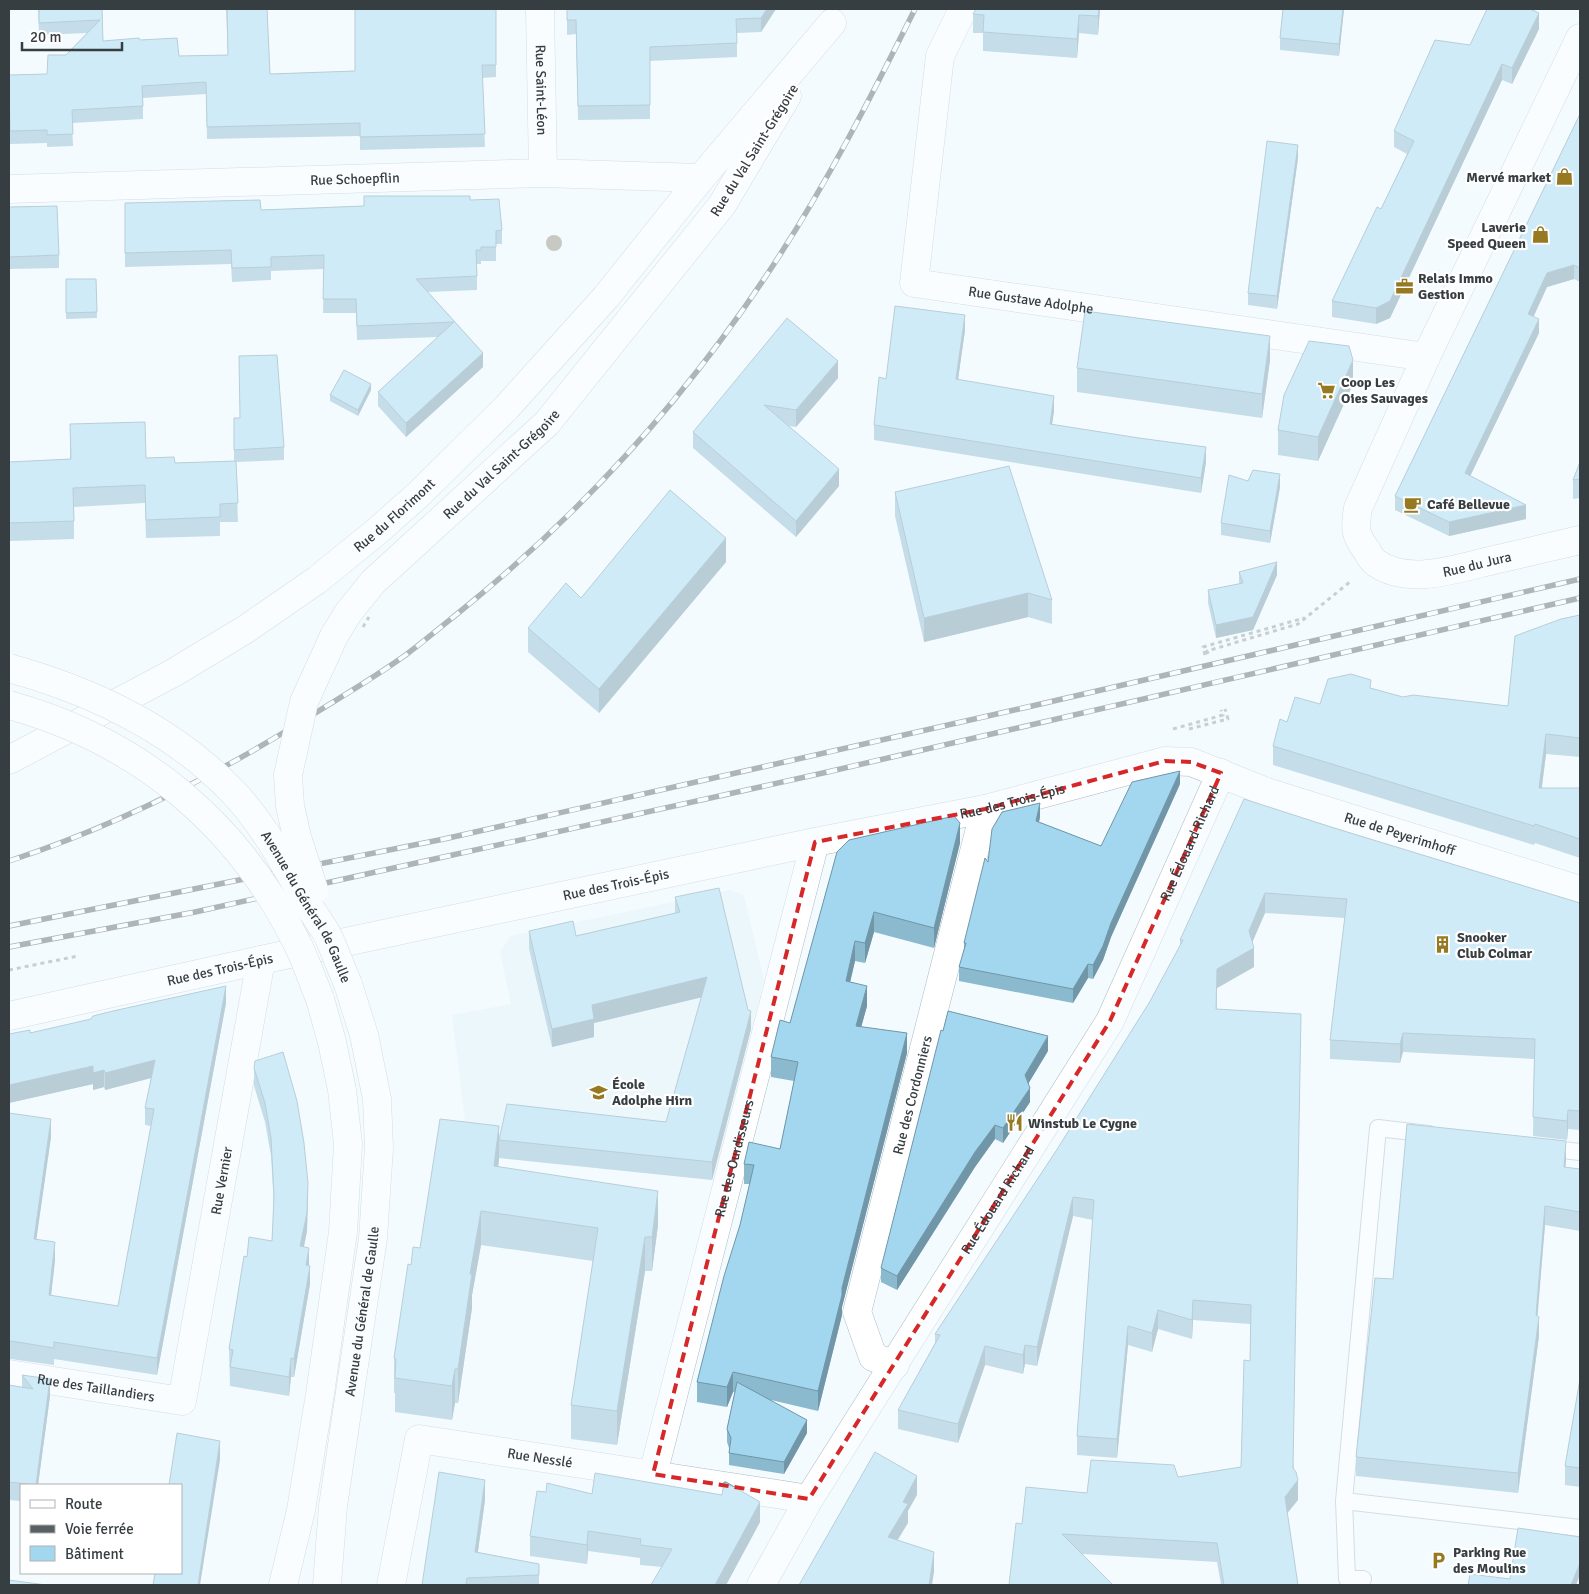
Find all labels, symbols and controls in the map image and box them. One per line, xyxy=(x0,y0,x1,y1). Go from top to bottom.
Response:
scale bar xyxy=(22,20,122,52)
text: 20 m xyxy=(30,28,61,46)
street label: Rue Saint-Léon xyxy=(532,44,550,136)
street label: Rue du Val Saint-Grégoire xyxy=(707,81,802,220)
shop icon: Mervé market xyxy=(1555,167,1575,187)
street label: Rue Schoepflin xyxy=(310,169,400,189)
place label: Mervé market xyxy=(1466,169,1552,186)
place label: Laverie Speed Queen xyxy=(1448,219,1526,252)
shop icon: Laverie Speed Queen xyxy=(1530,225,1550,245)
place label: Relais Immo Gestion xyxy=(1418,270,1493,303)
office icon: Relais Immo Gestion xyxy=(1394,276,1414,296)
street label: Rue Gustave Adolphe xyxy=(967,283,1095,318)
place label: Coop Les Oies Sauvages xyxy=(1341,374,1428,407)
supermarket icon: Coop Les Oies Sauvages xyxy=(1317,380,1337,400)
street label: Rue du Val Saint-Grégoire xyxy=(440,406,564,523)
street label: Rue du Florimont xyxy=(350,475,439,556)
cafe icon: Café Bellevue xyxy=(1403,494,1423,514)
place label: Café Bellevue xyxy=(1427,496,1510,513)
street label: Rue du Jura xyxy=(1441,548,1513,581)
street label: Rue des Trois-Épis xyxy=(958,780,1067,823)
street label: Rue Édouard Richard xyxy=(1157,783,1223,904)
street label: Rue de Peyerimhoff xyxy=(1342,809,1458,860)
street label: Avenue du Général de Gaulle xyxy=(257,828,354,985)
street label: Rue des Trois-Épis xyxy=(561,865,671,904)
place label: Snooker Club Colmar xyxy=(1457,929,1533,962)
building icon: Snooker Club Colmar xyxy=(1433,935,1453,955)
street label: Rue des Trois-Épis xyxy=(165,950,274,990)
street label: Rue des Cordonniers xyxy=(889,1034,936,1157)
place label: École Adolphe Hirn xyxy=(612,1076,693,1109)
school or university icon: École Adolphe Hirn xyxy=(588,1082,608,1102)
street label: Rue des Ourdisseurs xyxy=(711,1098,758,1219)
restaurant icon: Winstub Le Cygne xyxy=(1004,1113,1024,1133)
place label: Winstub Le Cygne xyxy=(1028,1115,1137,1132)
street label: Rue Édouard Richard xyxy=(957,1143,1038,1257)
street label: Rue Vernier xyxy=(208,1144,237,1216)
street label: Avenue du Général de Gaulle xyxy=(341,1226,383,1398)
street label: Rue des Taillandiers xyxy=(36,1371,156,1406)
street label: Rue Nesslé xyxy=(506,1445,574,1471)
legend xyxy=(20,1484,182,1574)
text: Route xyxy=(65,1495,102,1513)
text: Voie ferrée xyxy=(65,1520,134,1538)
place label: Parking Rue des Moulins xyxy=(1453,1544,1526,1577)
text: Bâtiment xyxy=(65,1545,124,1563)
parking icon: Parking Rue des Moulins xyxy=(1429,1550,1449,1570)

